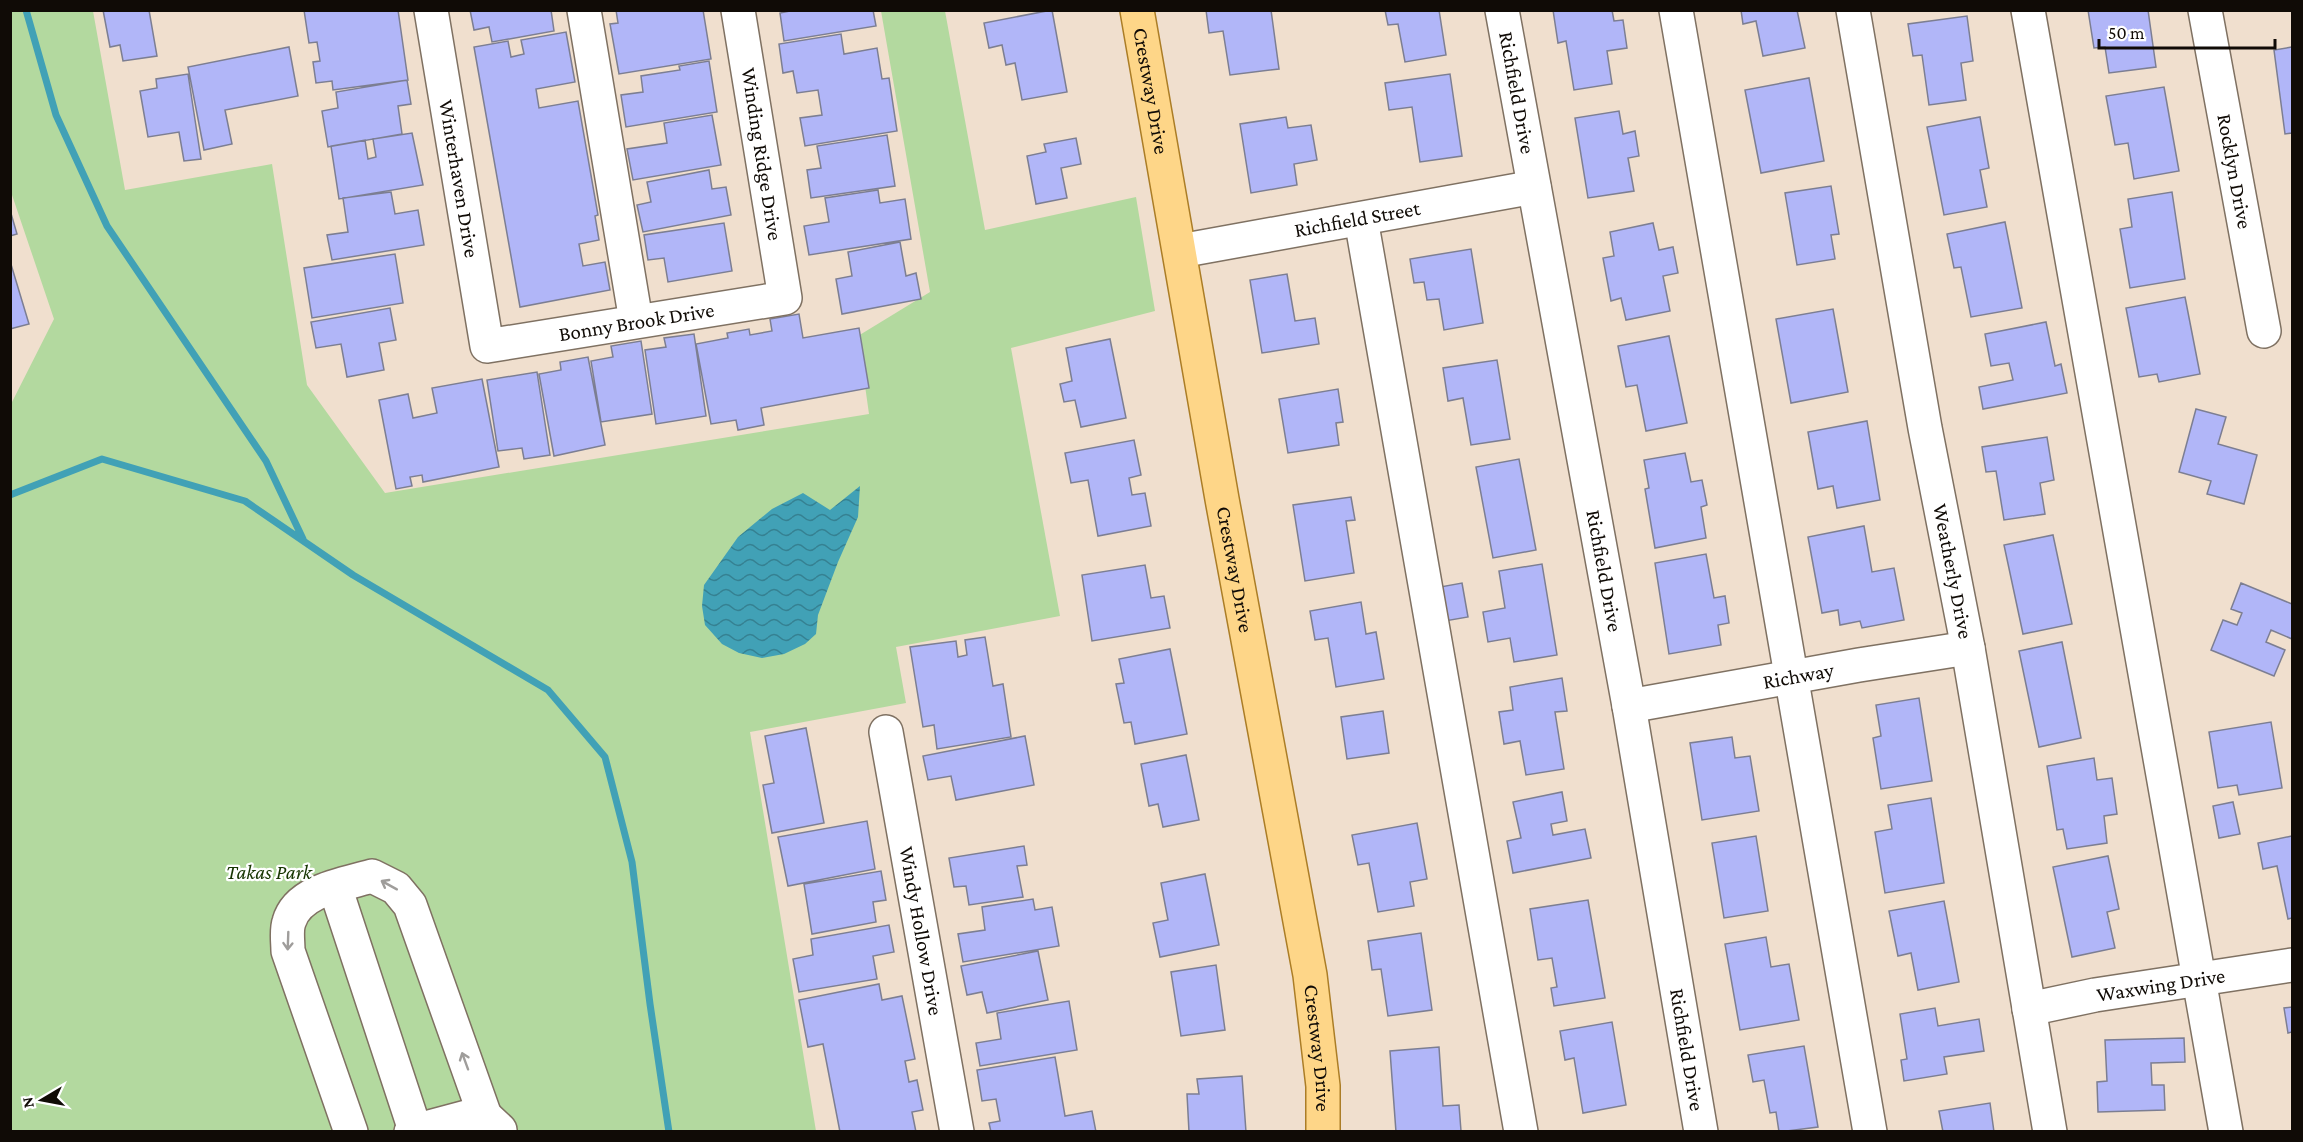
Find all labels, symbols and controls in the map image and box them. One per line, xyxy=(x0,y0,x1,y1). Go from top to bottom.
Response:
scale bar xyxy=(2099,12,2274,50)
text: 50 m xyxy=(2108,23,2145,43)
street label: Crestway Drive xyxy=(1128,26,1174,156)
street label: Richfield Drive xyxy=(1494,30,1540,156)
street label: Winding Ridge Drive xyxy=(736,66,788,242)
street label: Winterhaven Drive xyxy=(434,98,484,259)
street label: Rocklyn Drive xyxy=(2212,112,2257,231)
street label: Richfield Street xyxy=(1292,196,1423,242)
street label: Bonny Brook Drive xyxy=(557,298,716,346)
street label: Weatherly Drive xyxy=(1928,502,1978,641)
street label: Crestway Drive xyxy=(1212,504,1258,635)
street label: Richfield Drive xyxy=(1581,508,1627,634)
street label: Richway xyxy=(1761,658,1836,694)
street label: Windy Hollow Drive xyxy=(895,845,948,1017)
park label: Takas Park xyxy=(226,860,313,884)
one-way arrow xyxy=(381,879,398,891)
one-way arrow xyxy=(282,930,294,950)
street label: Waxwing Drive xyxy=(2095,963,2227,1007)
street label: Crestway Drive xyxy=(1299,983,1335,1112)
street label: Richfield Drive xyxy=(1665,987,1709,1113)
one-way arrow xyxy=(459,1052,470,1071)
north arrow xyxy=(12,1070,72,1130)
text: N xyxy=(18,1096,37,1109)

